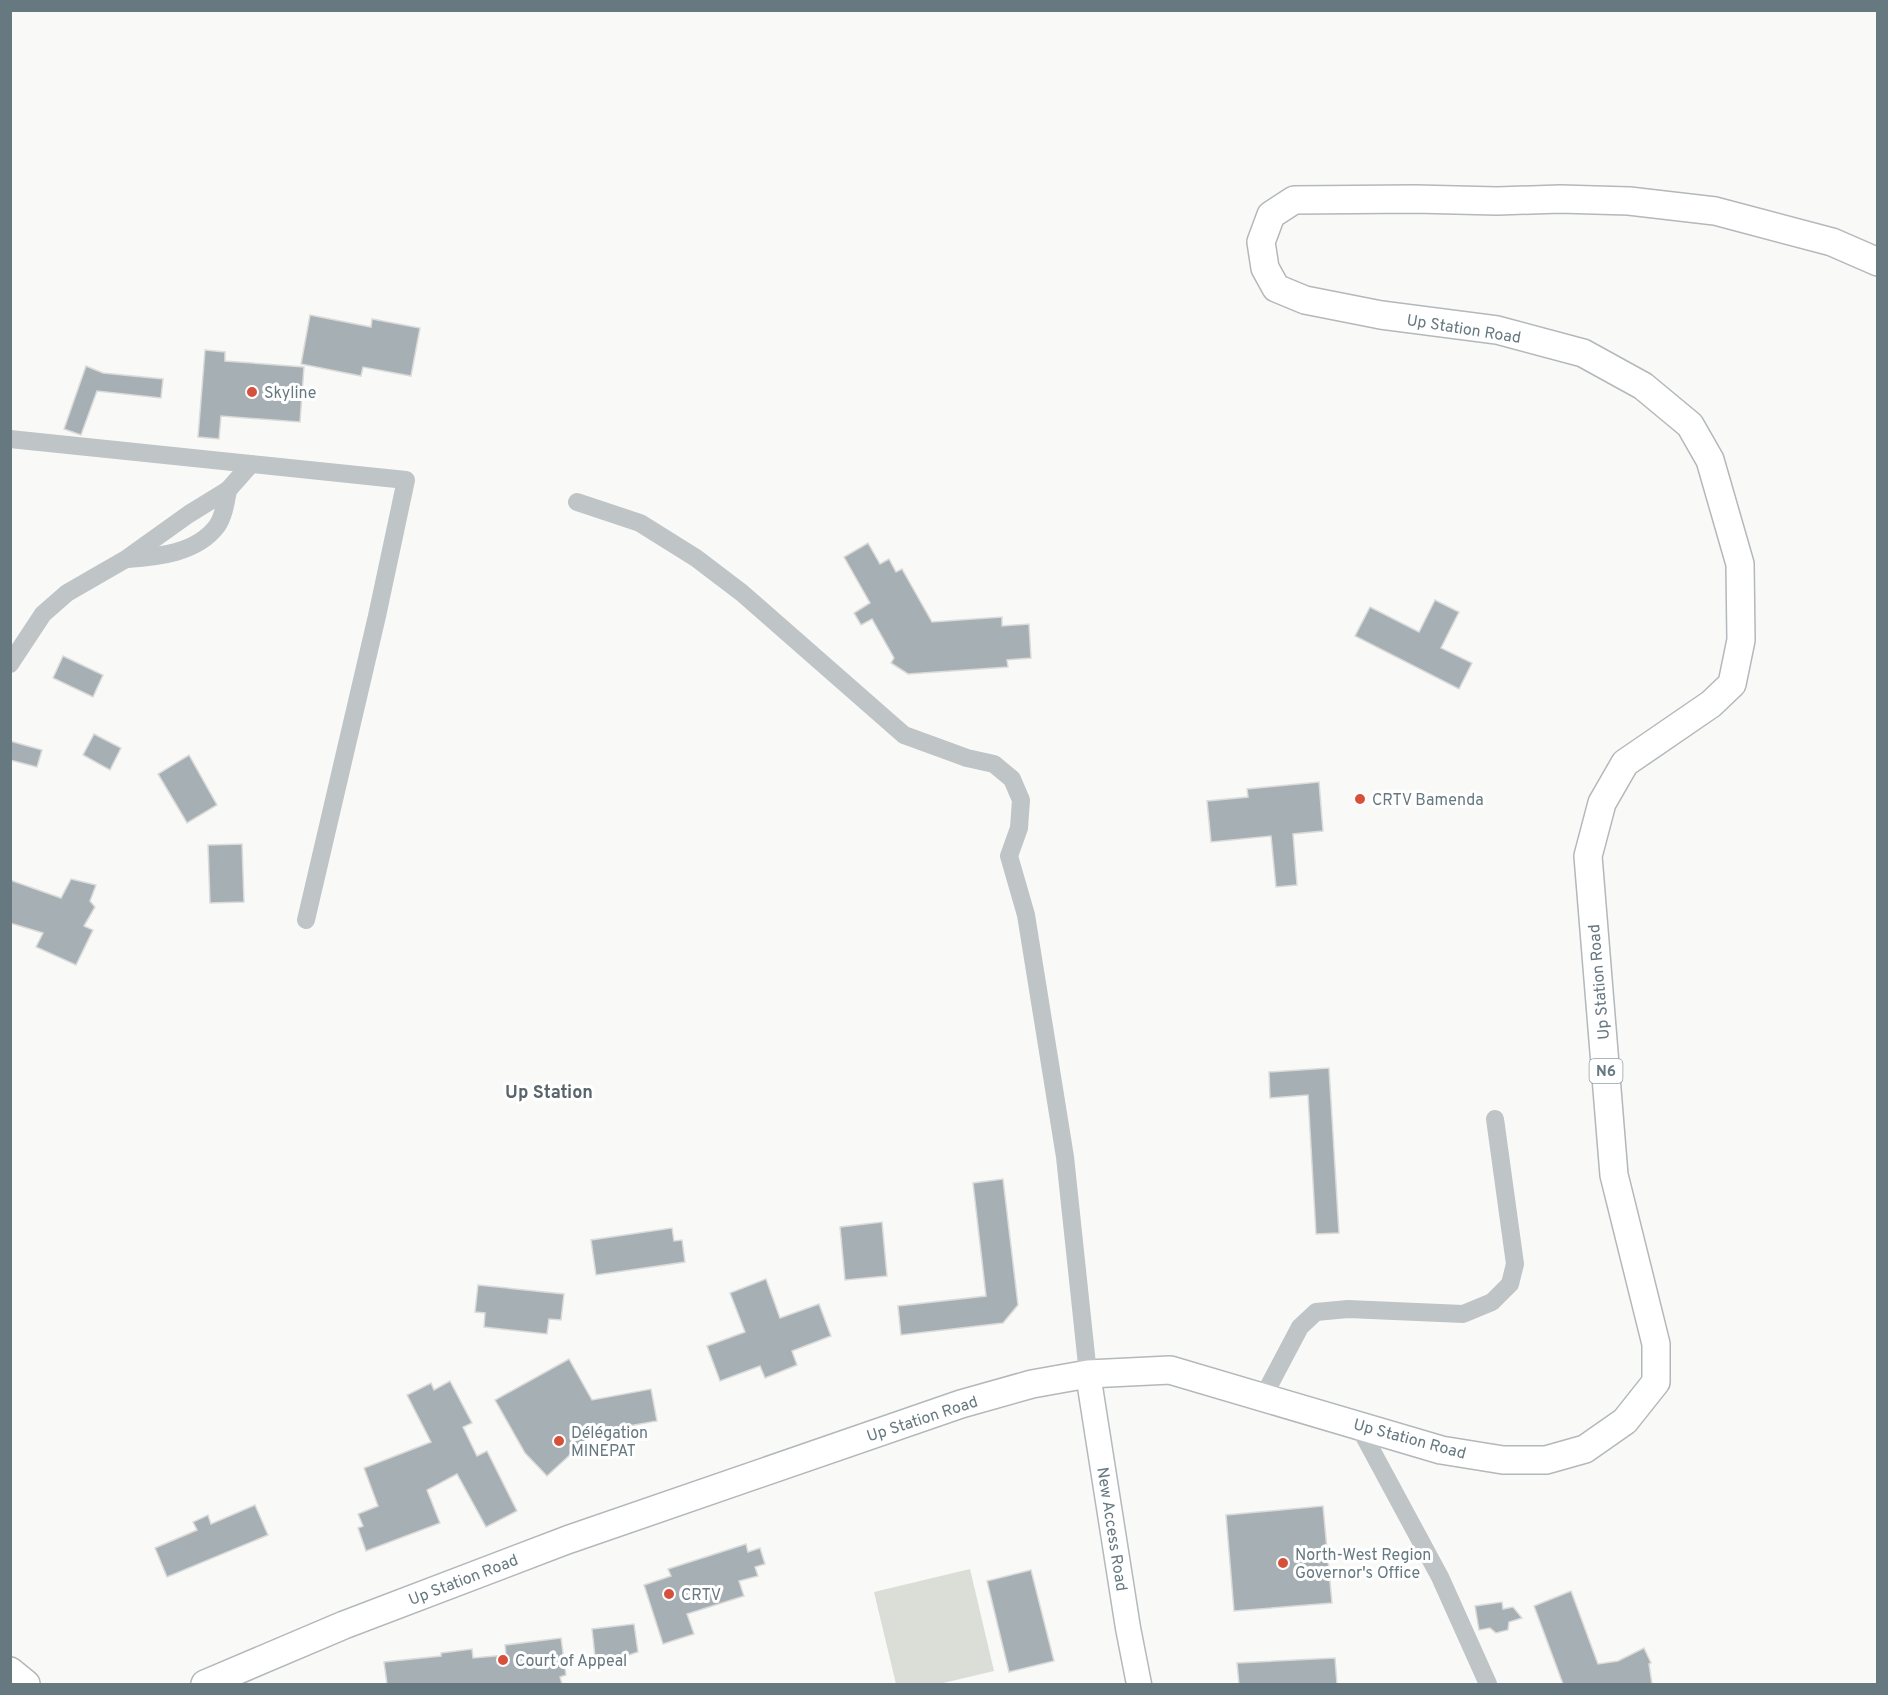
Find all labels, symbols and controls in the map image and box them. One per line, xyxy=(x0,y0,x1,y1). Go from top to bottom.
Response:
street label: Up Station Road xyxy=(1405,311,1522,349)
place label: Skyline xyxy=(264,384,316,404)
marker: Skyline xyxy=(245,385,259,399)
place label: CRTV Bamenda xyxy=(1372,791,1484,811)
marker: CRTV Bamenda xyxy=(1353,792,1367,806)
street label: Up Station Road xyxy=(1585,923,1615,1040)
road number: N6 xyxy=(1590,1059,1622,1083)
district label: Up Station xyxy=(505,1082,593,1105)
street label: Up Station Road xyxy=(864,1393,981,1447)
street label: Up Station Road xyxy=(1351,1415,1468,1465)
place label: Délégation MINEPAT xyxy=(571,1424,648,1462)
marker: Délégation MINEPAT xyxy=(552,1434,566,1448)
street label: New Access Road xyxy=(1091,1466,1131,1593)
place label: North-West Region Governor's Office xyxy=(1295,1546,1431,1584)
street label: Up Station Road xyxy=(406,1551,521,1611)
marker: North-West Region Governor's Office xyxy=(1276,1556,1290,1570)
place label: CRTV xyxy=(681,1586,721,1606)
marker: CRTV xyxy=(662,1587,676,1601)
place label: Court of Appeal xyxy=(515,1652,627,1672)
marker: Court of Appeal xyxy=(496,1653,510,1667)

